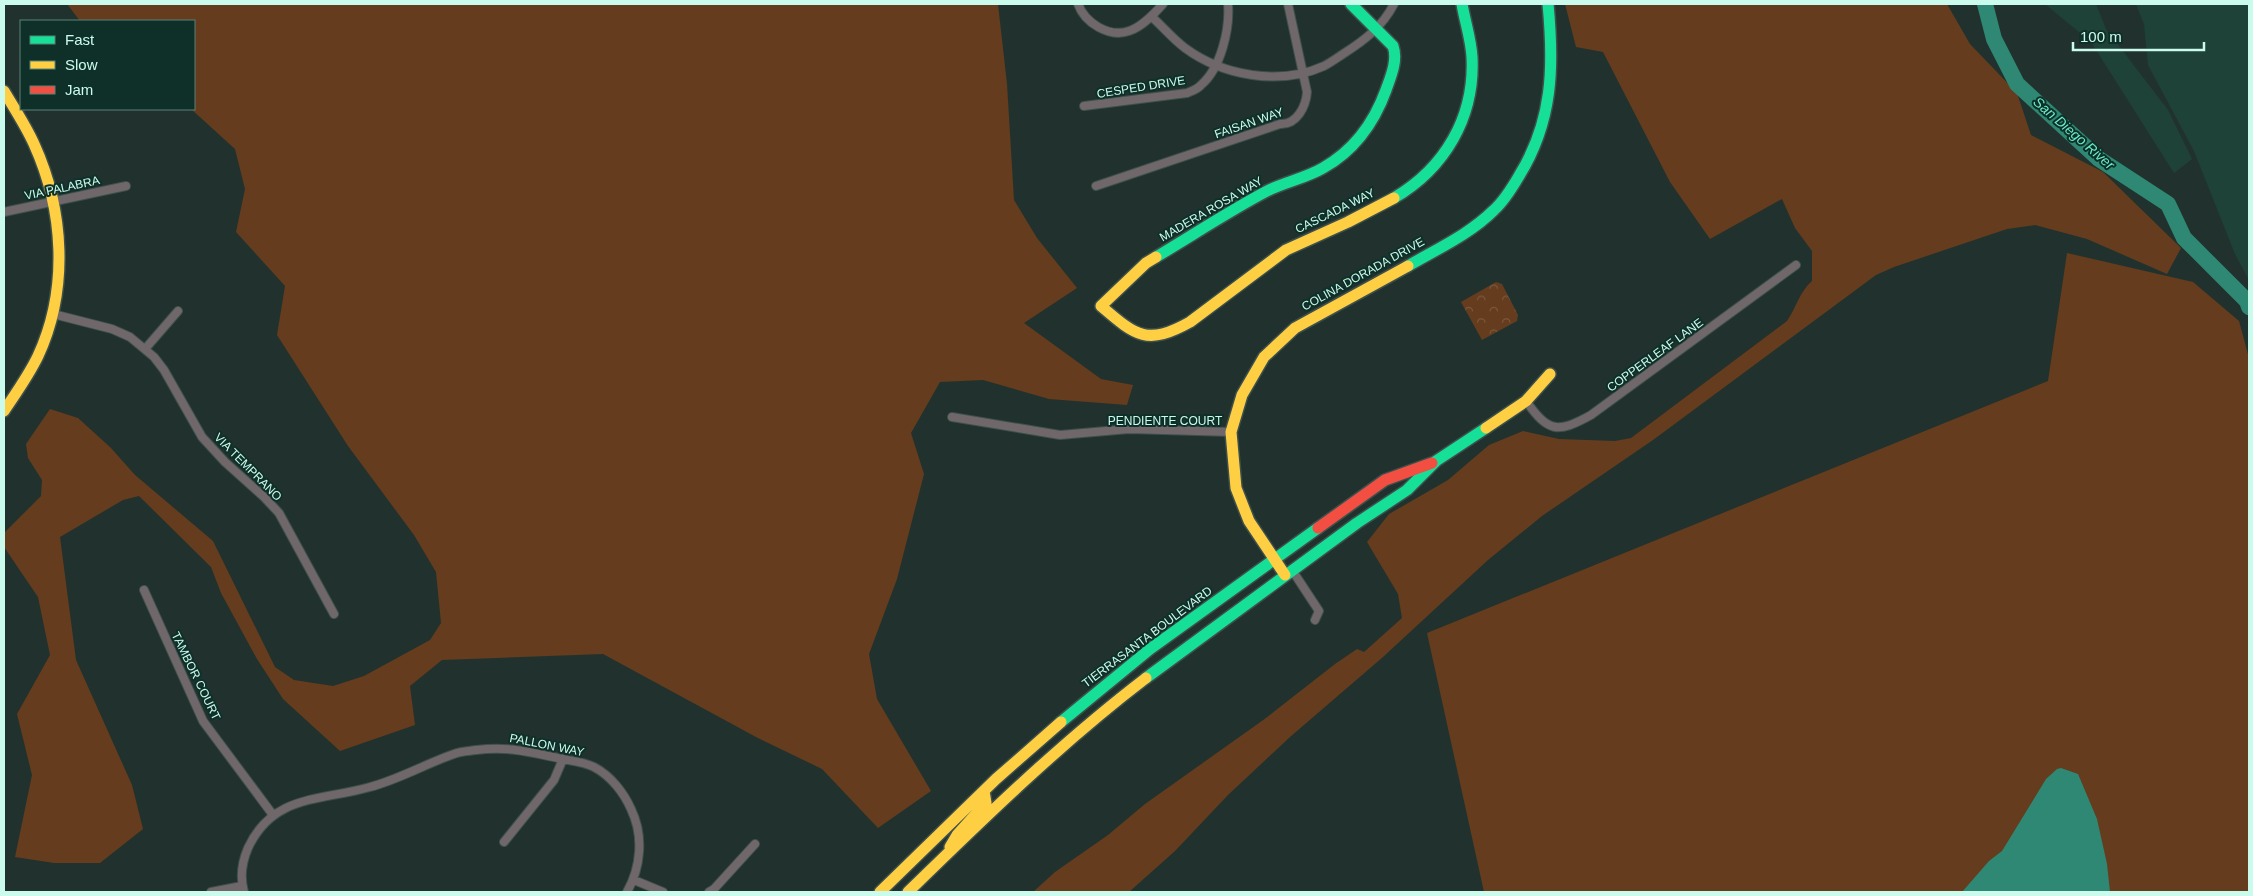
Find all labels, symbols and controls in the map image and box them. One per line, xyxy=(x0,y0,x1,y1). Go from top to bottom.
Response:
legend xyxy=(20,20,195,110)
scale bar xyxy=(2073,20,2204,52)
text: 100 m xyxy=(2080,28,2122,45)
text: Fast xyxy=(65,31,95,48)
text: Slow xyxy=(65,56,98,73)
street label: CESPED DRIVE xyxy=(1096,73,1186,101)
text: Jam xyxy=(65,81,93,98)
water label: San Diego River xyxy=(2030,94,2119,173)
street label: FAISAN WAY xyxy=(1213,105,1285,141)
street label: VIA PALABRA xyxy=(23,173,101,203)
street label: MADERA ROSA WAY xyxy=(1157,174,1265,244)
street label: CASCADA WAY xyxy=(1293,186,1377,236)
street label: COLINA DORADA DRIVE xyxy=(1299,234,1427,314)
street label: COPPERLEAF LANE xyxy=(1604,315,1706,395)
street label: PENDIENTE COURT xyxy=(1108,414,1223,428)
street label: VIA TEMPRANO xyxy=(211,430,285,504)
street label: TIERRASANTA BOULEVARD xyxy=(1079,583,1215,690)
street label: TAMBOR COURT xyxy=(169,630,224,723)
street label: PALLON WAY xyxy=(508,731,586,759)

